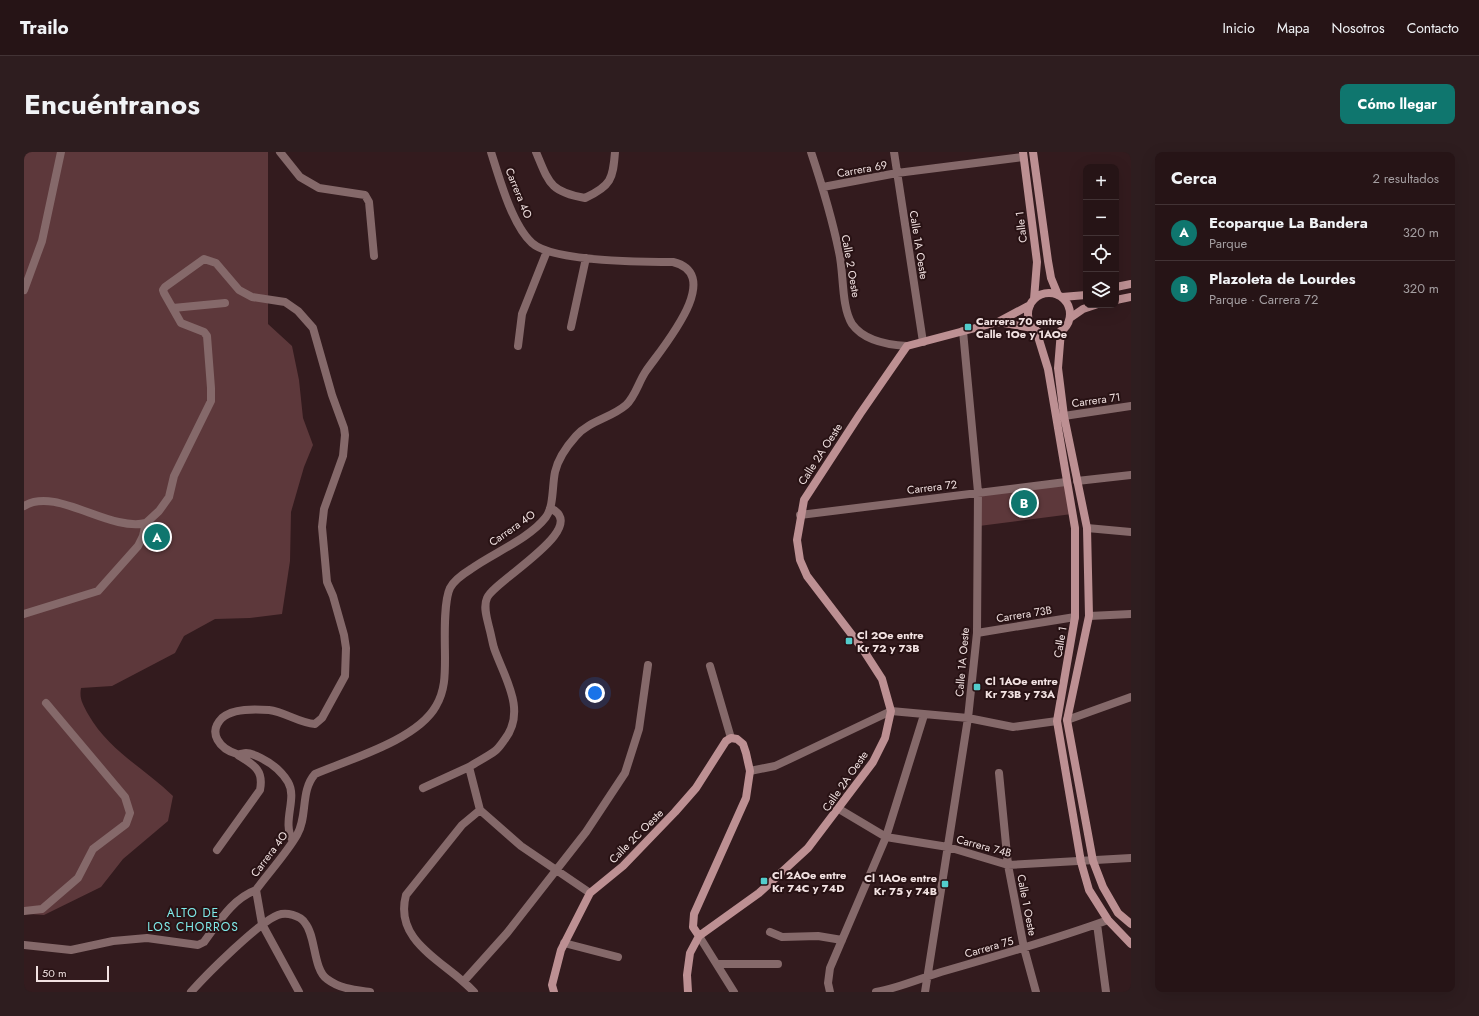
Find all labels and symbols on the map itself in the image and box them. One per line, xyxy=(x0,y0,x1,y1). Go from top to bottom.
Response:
street label: Carrera 69 xyxy=(836,157,888,181)
street label: Carrera 4O xyxy=(502,165,537,221)
street label: Calle 1A Oeste xyxy=(906,209,932,281)
street label: Calle 1 xyxy=(1011,210,1031,244)
street label: Calle 2 Oeste xyxy=(838,233,864,299)
place label: Carrera 70 entre Calle 1Oe y 1AOe xyxy=(976,313,1067,342)
marker: Carrera 70 entre Calle 1Oe y 1AOe xyxy=(963,322,973,332)
street label: Carrera 71 xyxy=(1071,389,1121,411)
street label: Calle 2A Oeste xyxy=(794,420,846,488)
street label: Carrera 72 xyxy=(906,476,958,498)
pin: B xyxy=(1011,488,1037,518)
street label: Carrera 4O xyxy=(486,506,539,550)
pin: A xyxy=(144,522,170,552)
street label: Carrera 73B xyxy=(995,602,1053,626)
street label: Calle 1 xyxy=(1049,625,1071,659)
street label: Calle 1A Oeste xyxy=(951,626,973,697)
place label: Cl 2Oe entre Kr 72 y 73B xyxy=(857,627,924,656)
marker: Cl 2Oe entre Kr 72 y 73B xyxy=(844,636,854,646)
place label: Cl 1AOe entre Kr 73B y 73A xyxy=(985,673,1058,702)
marker: Cl 1AOe entre Kr 73B y 73A xyxy=(972,682,982,692)
your location xyxy=(585,683,605,703)
street label: Calle 2A Oeste xyxy=(818,747,872,815)
street label: Calle 2C Oeste xyxy=(605,805,667,867)
street label: Carrera 4O xyxy=(247,828,292,880)
street label: Carrera 74B xyxy=(955,831,1013,861)
place label: Cl 2AOe entre Kr 74C y 74D xyxy=(772,867,846,896)
place label: Cl 1AOe entre Kr 75 y 74B xyxy=(864,870,937,899)
street label: Calle 1 Oeste xyxy=(1013,873,1041,937)
marker: Cl 2AOe entre Kr 74C y 74D xyxy=(759,876,769,886)
marker: Cl 1AOe entre Kr 75 y 74B xyxy=(940,879,950,889)
district label: ALTO DE LOS CHORROS xyxy=(147,904,239,936)
street label: Carrera 75 xyxy=(963,932,1015,962)
scale bar xyxy=(36,964,109,983)

